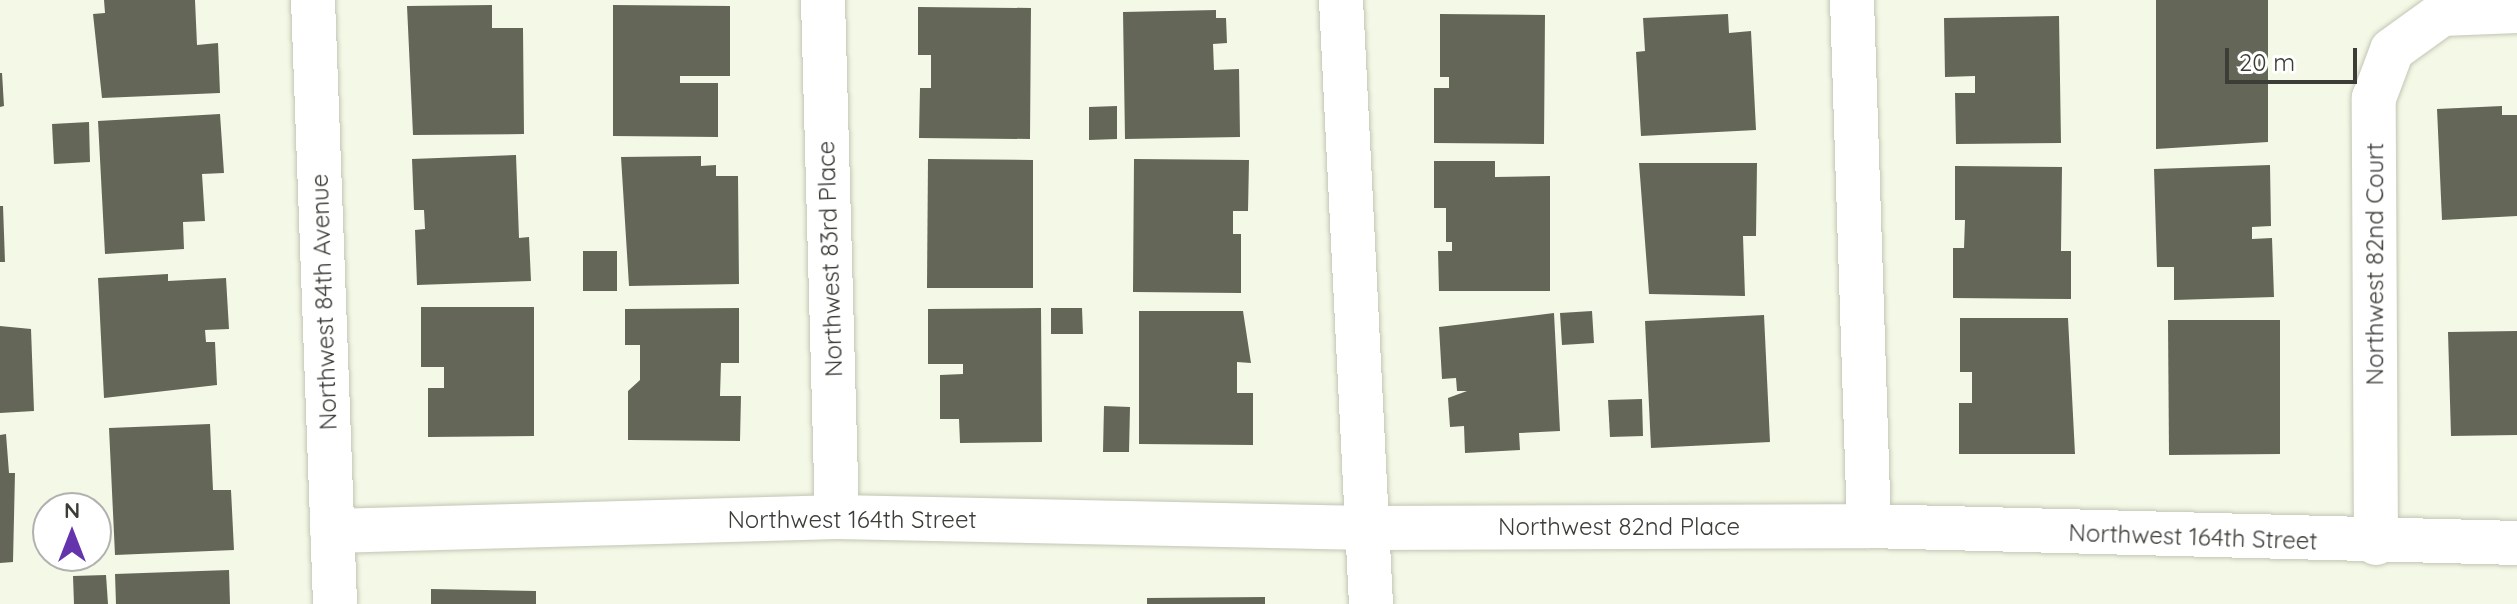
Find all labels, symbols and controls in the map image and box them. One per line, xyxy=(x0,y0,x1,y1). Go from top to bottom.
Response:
scale bar xyxy=(2229,32,2361,82)
text: 20 m xyxy=(2239,47,2295,77)
street label: Northwest 83rd Place xyxy=(811,140,849,378)
street label: Northwest 82nd Court xyxy=(2361,143,2389,385)
street label: Northwest 84th Avenue xyxy=(305,173,343,431)
north arrow xyxy=(32,492,112,572)
text: N xyxy=(64,496,80,524)
street label: Northwest 164th Street xyxy=(727,506,977,534)
street label: Northwest 82nd Place xyxy=(1498,513,1740,541)
street label: Northwest 164th Street xyxy=(2068,518,2318,556)

